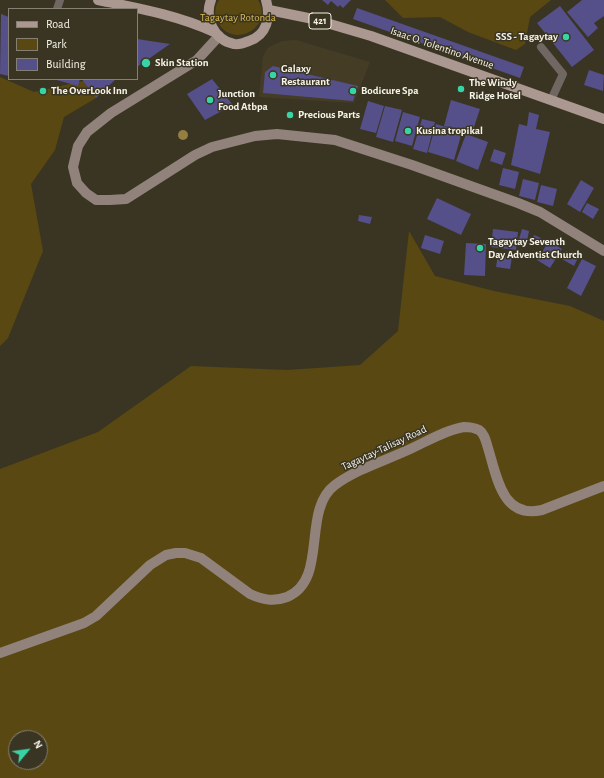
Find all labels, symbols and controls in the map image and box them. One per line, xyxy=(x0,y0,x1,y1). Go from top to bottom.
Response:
legend xyxy=(8,8,138,80)
park label: Tagaytay Rotonda xyxy=(200,11,276,25)
road number: 421 xyxy=(309,13,331,29)
text: Road xyxy=(46,18,70,30)
street label: Isaac O. Tolentino Avenue xyxy=(389,24,495,72)
place label: SSS - Tagaytay xyxy=(495,30,558,44)
marker: SSS - Tagaytay xyxy=(561,32,571,42)
text: Park xyxy=(46,38,67,50)
place label: Skin Station xyxy=(155,56,208,70)
marker: Skin Station xyxy=(140,57,152,69)
text: Building xyxy=(46,58,86,70)
place label: Galaxy Restaurant xyxy=(281,62,330,88)
marker: Galaxy Restaurant xyxy=(268,70,278,80)
place label: The Windy Ridge Hotel xyxy=(469,76,521,102)
place label: The OverLook Inn xyxy=(51,84,128,98)
place label: Bodicure Spa xyxy=(361,84,418,98)
marker: The Windy Ridge Hotel xyxy=(456,84,466,94)
marker: The OverLook Inn xyxy=(38,86,48,96)
marker: Bodicure Spa xyxy=(348,86,358,96)
place label: Junction Food Atbpa xyxy=(218,87,268,113)
marker: Junction Food Atbpa xyxy=(205,95,215,105)
place label: Precious Parts xyxy=(298,108,360,122)
marker: Precious Parts xyxy=(285,110,295,120)
place label: Kusina tropikal xyxy=(416,124,483,138)
marker: Kusina tropikal xyxy=(403,126,413,136)
place label: Tagaytay Seventh Day Adventist Church xyxy=(488,235,582,261)
marker: Tagaytay Seventh Day Adventist Church xyxy=(475,243,485,253)
street label: Tagaytay-Talisay Road xyxy=(339,422,429,474)
north arrow xyxy=(8,730,48,770)
text: N xyxy=(31,738,45,750)

